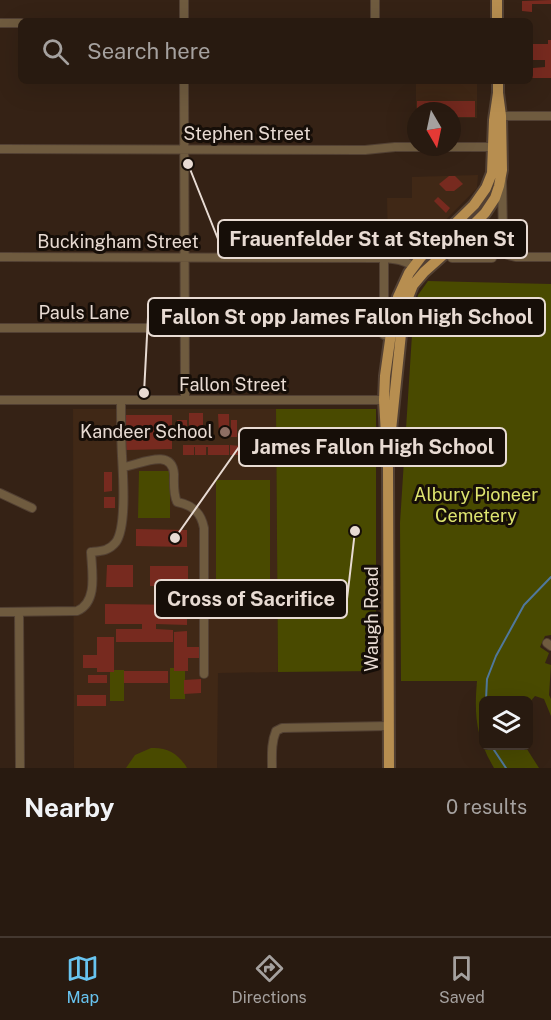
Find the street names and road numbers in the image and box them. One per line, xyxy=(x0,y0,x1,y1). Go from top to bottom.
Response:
street label: Stephen Street xyxy=(183,123,311,144)
street label: Buckingham Street xyxy=(37,231,199,252)
street label: Pauls Lane xyxy=(38,302,130,323)
street label: Fallon Street xyxy=(179,374,287,395)
street label: Waugh Road xyxy=(361,566,382,672)

